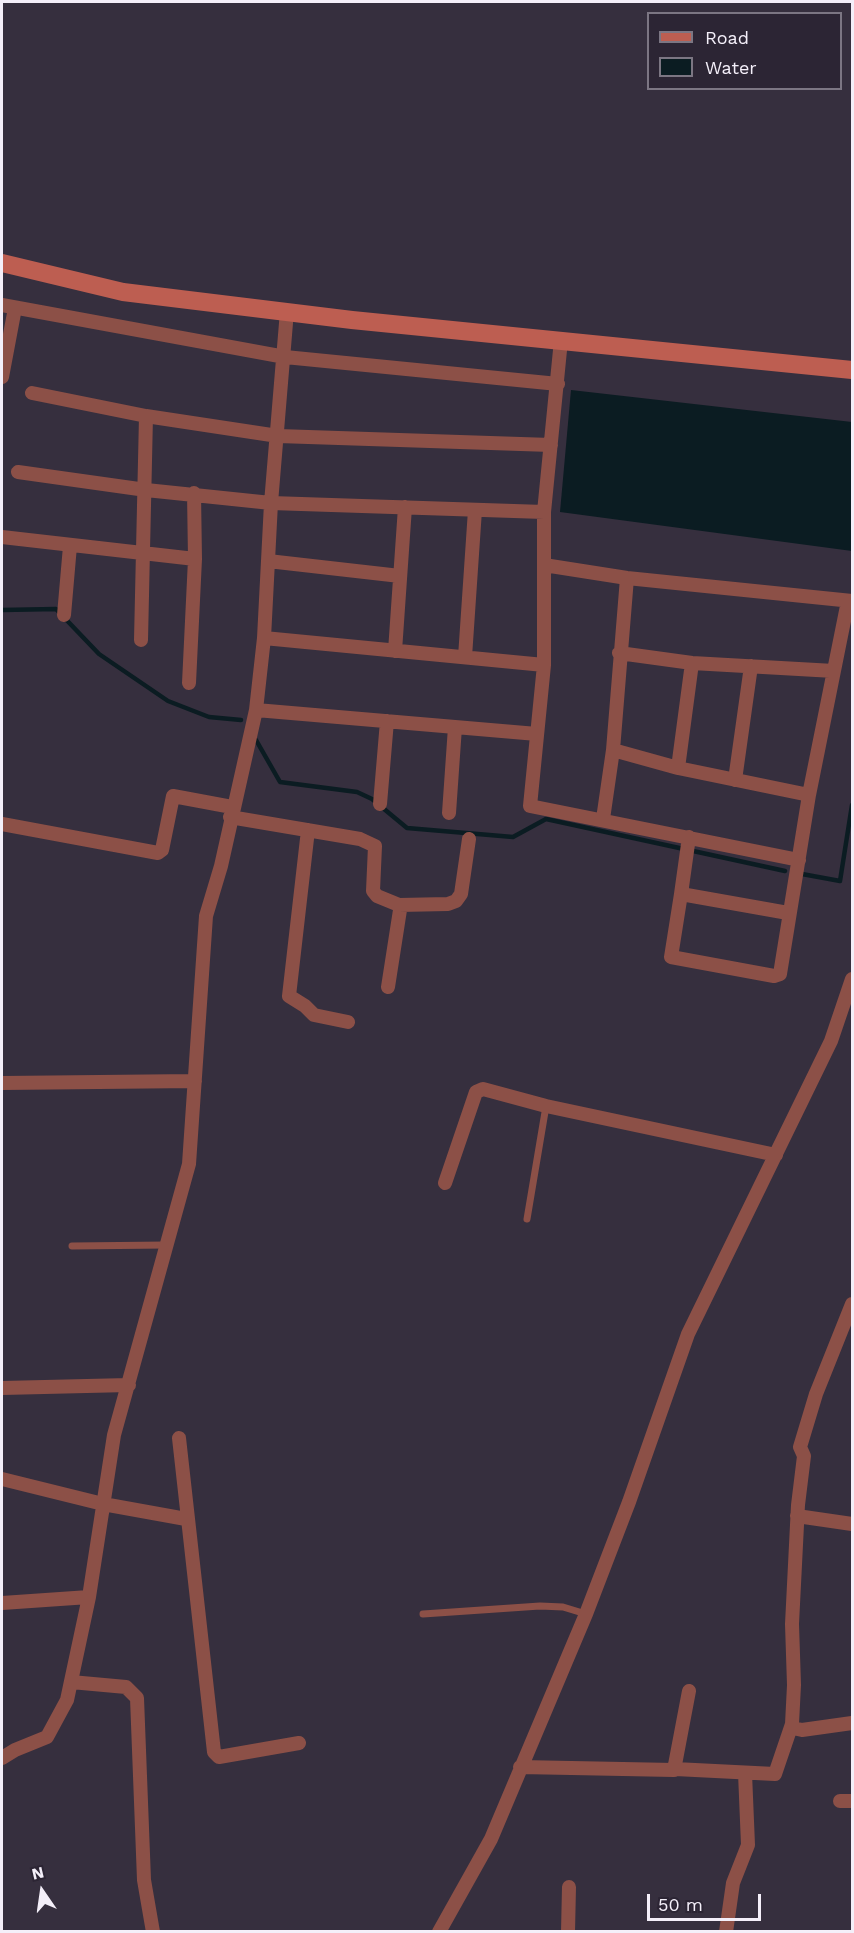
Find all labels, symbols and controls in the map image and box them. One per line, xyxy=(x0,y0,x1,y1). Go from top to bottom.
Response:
legend xyxy=(647,12,842,90)
text: Road xyxy=(705,27,749,48)
text: Water xyxy=(705,57,757,78)
north arrow xyxy=(12,1861,72,1921)
text: N xyxy=(30,1862,46,1884)
scale bar xyxy=(650,1882,764,1920)
text: 50 m xyxy=(658,1894,703,1915)

